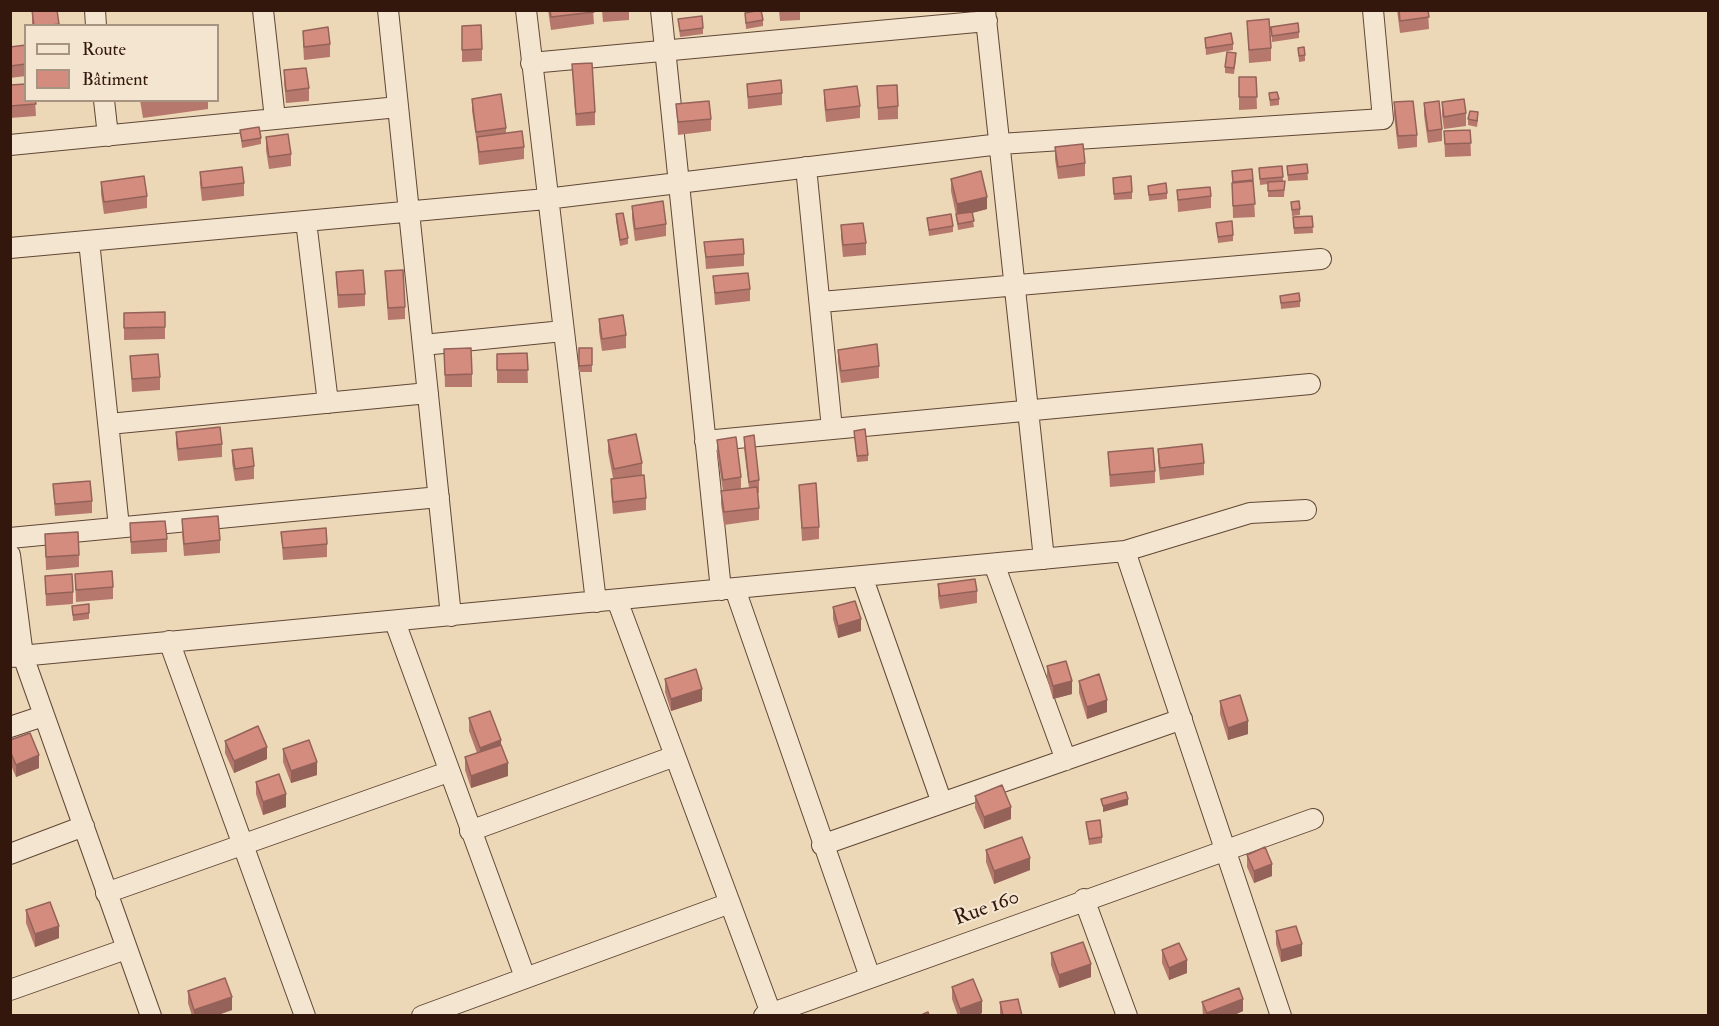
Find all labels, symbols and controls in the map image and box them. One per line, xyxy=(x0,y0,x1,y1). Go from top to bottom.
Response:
legend xyxy=(24,24,219,102)
text: Route xyxy=(82,38,126,61)
text: Bâtiment xyxy=(82,68,148,91)
street label: Rue 160 xyxy=(951,886,1023,932)

